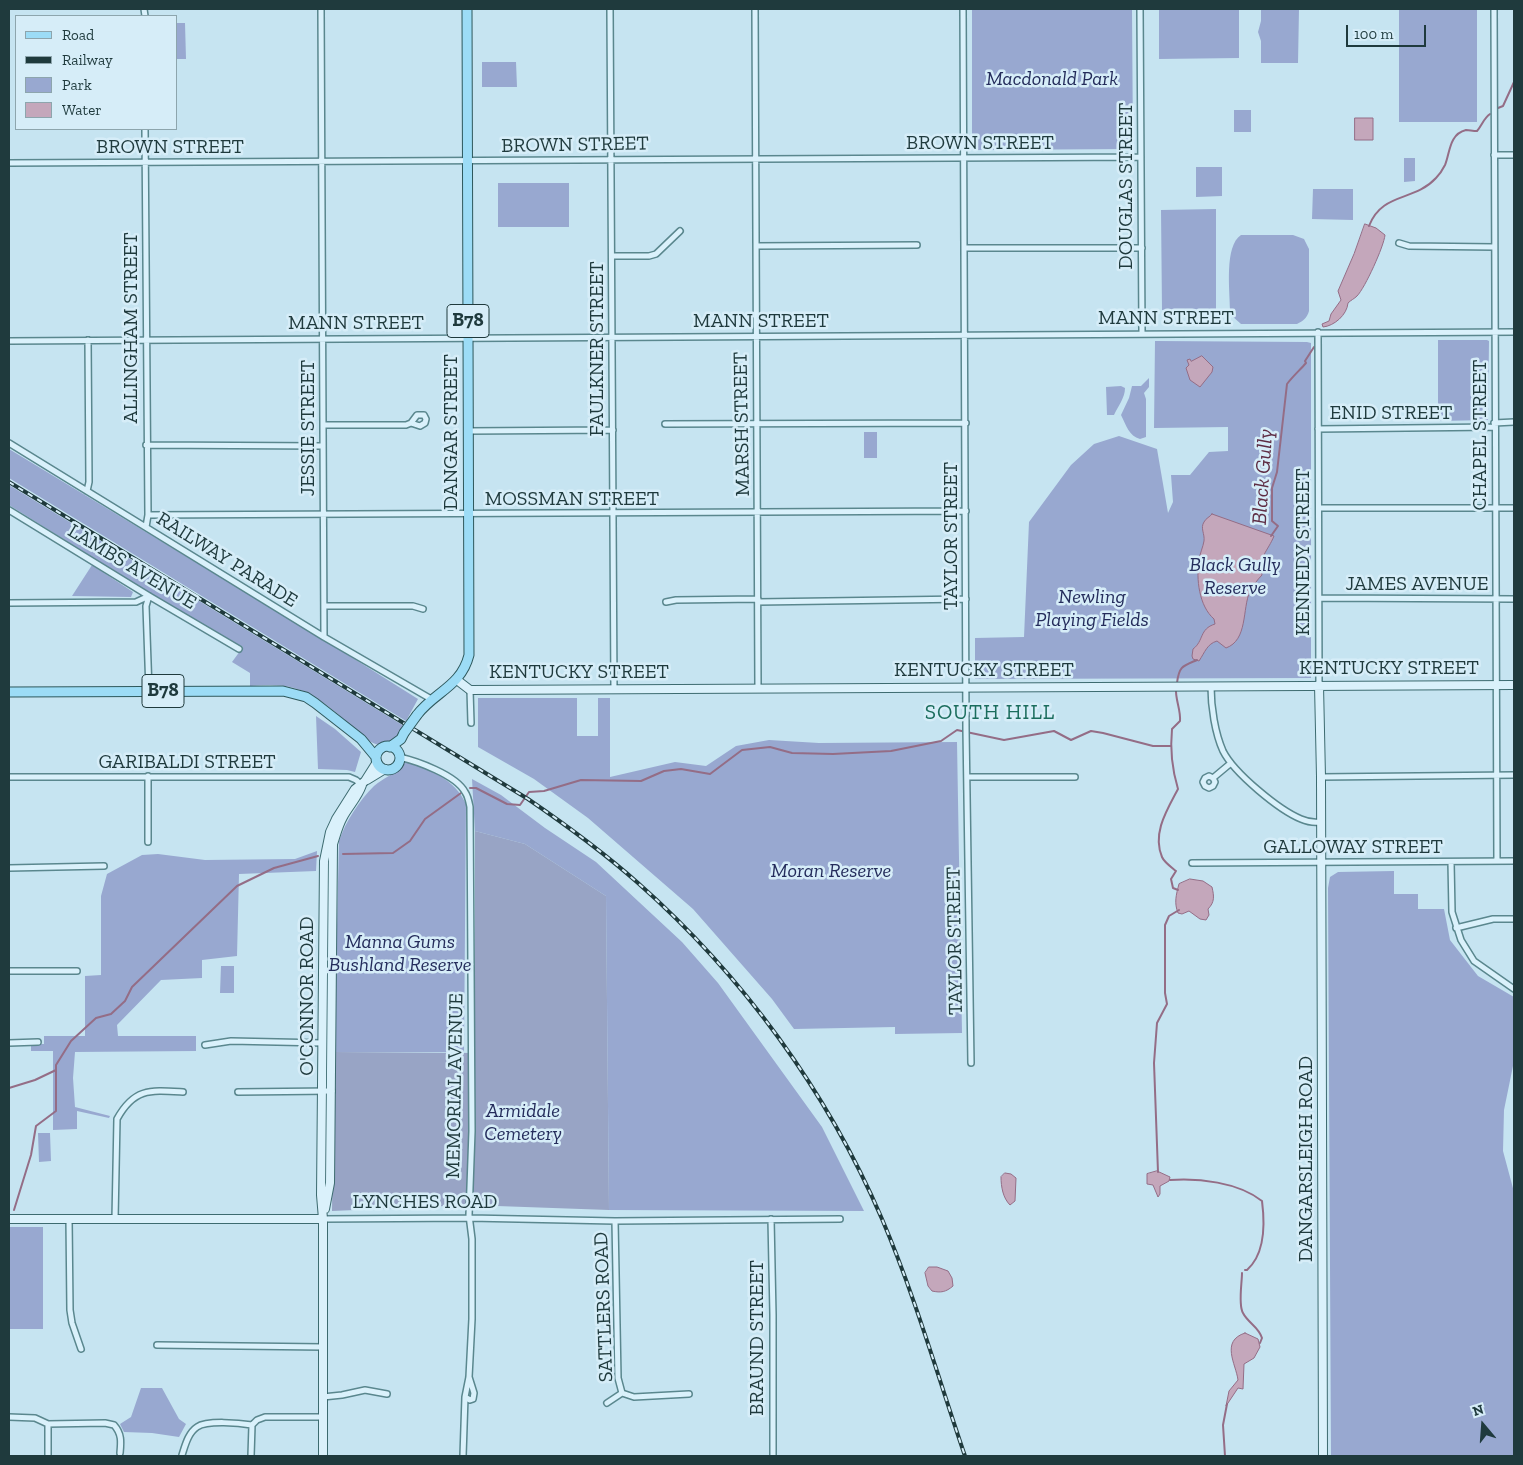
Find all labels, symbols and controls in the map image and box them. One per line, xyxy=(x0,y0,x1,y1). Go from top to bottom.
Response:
legend xyxy=(15,15,178,130)
scale bar xyxy=(1348,15,1428,47)
text: 100 m xyxy=(1354,25,1393,43)
text: Road xyxy=(62,26,94,44)
text: Railway xyxy=(62,51,113,69)
park label: Macdonald Park xyxy=(986,67,1118,91)
text: Park xyxy=(62,76,92,94)
text: Water xyxy=(62,101,102,119)
street label: DOUGLAS STREET xyxy=(1114,103,1138,269)
street label: BROWN STREET xyxy=(906,131,1054,155)
street label: BROWN STREET xyxy=(501,132,649,158)
street label: BROWN STREET xyxy=(96,135,244,159)
street label: ALLINGHAM STREET xyxy=(119,232,143,424)
street label: FAULKNER STREET xyxy=(585,261,609,437)
road number: B78 xyxy=(447,304,489,338)
street label: MANN STREET xyxy=(1098,306,1234,330)
street label: MANN STREET xyxy=(693,309,829,333)
street label: MANN STREET xyxy=(288,311,424,335)
street label: MARSH STREET xyxy=(729,352,755,496)
street label: DANGAR STREET xyxy=(439,354,463,510)
street label: JESSIE STREET xyxy=(296,360,320,496)
street label: CHAPEL STREET xyxy=(1468,360,1492,510)
street label: ENID STREET xyxy=(1330,401,1452,425)
water label: Black Gully xyxy=(1247,428,1279,526)
street label: TAYLOR STREET xyxy=(939,462,963,610)
street label: KENNEDY STREET xyxy=(1291,468,1315,636)
street label: MOSSMAN STREET xyxy=(485,487,659,511)
street label: RAILWAY PARADE xyxy=(152,507,302,613)
street label: LAMBS AVENUE xyxy=(63,519,201,615)
park label: Black Gully Reserve xyxy=(1189,553,1281,600)
street label: JAMES AVENUE xyxy=(1345,572,1489,596)
park label: Newling Playing Fields xyxy=(1035,585,1149,632)
street label: KENTUCKY STREET xyxy=(1299,656,1479,680)
street label: KENTUCKY STREET xyxy=(894,658,1074,682)
street label: KENTUCKY STREET xyxy=(489,660,669,684)
road number: B78 xyxy=(142,674,184,708)
district label: SOUTH HILL xyxy=(923,700,1057,726)
street label: GARIBALDI STREET xyxy=(98,750,276,774)
street label: GALLOWAY STREET xyxy=(1263,835,1443,859)
park label: Moran Reserve xyxy=(771,859,891,883)
street label: TAYLOR STREET xyxy=(942,867,968,1015)
street label: O'CONNOR ROAD xyxy=(295,916,319,1076)
park label: Manna Gums Bushland Reserve xyxy=(328,930,472,977)
street label: MEMORIAL AVENUE xyxy=(441,993,469,1179)
street label: DANGARSLEIGH ROAD xyxy=(1294,1056,1318,1262)
park label: Armidale Cemetery xyxy=(484,1099,562,1146)
street label: LYNCHES ROAD xyxy=(353,1190,497,1214)
street label: SATTLERS ROAD xyxy=(589,1231,619,1383)
street label: BRAUND STREET xyxy=(745,1260,769,1416)
north arrow xyxy=(1458,1400,1508,1450)
text: N xyxy=(1471,1401,1486,1420)

